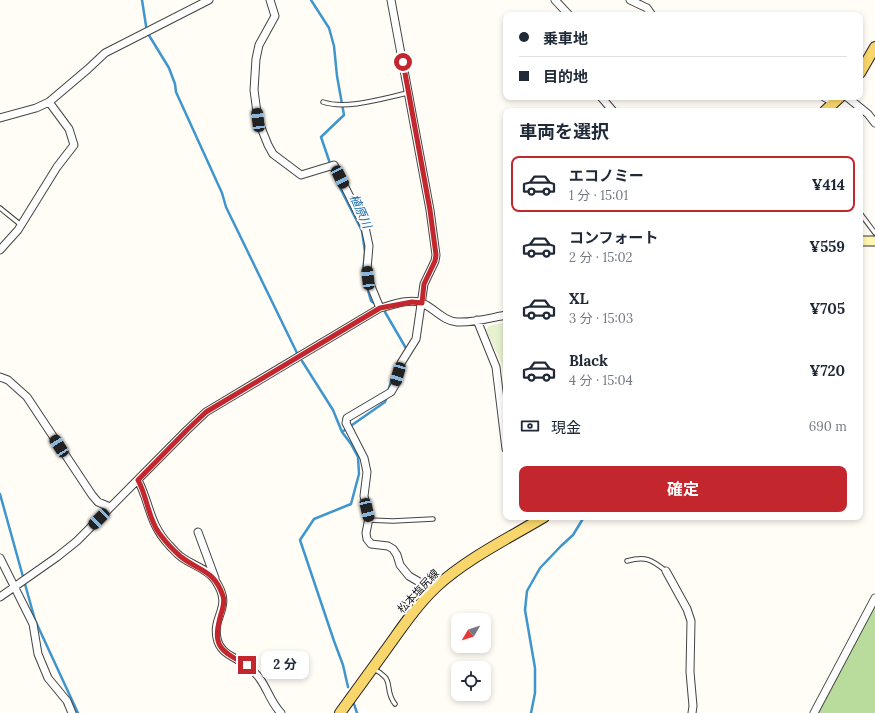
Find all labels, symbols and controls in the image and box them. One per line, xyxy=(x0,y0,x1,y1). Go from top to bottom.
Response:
text: 乗車地 xyxy=(543,29,588,48)
route start xyxy=(394,53,412,71)
text: 目的地 xyxy=(543,67,588,86)
car xyxy=(251,107,265,133)
text: 車両を選択 xyxy=(519,120,609,143)
car xyxy=(329,164,351,190)
icon: car xyxy=(521,166,557,202)
text: エコノミー xyxy=(569,166,644,185)
text: ¥414 xyxy=(812,175,845,194)
text: 1 分 · 15:01 xyxy=(569,187,628,204)
water label: 植原川 xyxy=(347,191,376,232)
icon: car xyxy=(521,228,557,264)
text: コンフォート xyxy=(569,228,659,247)
text: ¥559 xyxy=(809,237,845,256)
text: 2 分 · 15:02 xyxy=(569,249,633,266)
car xyxy=(361,265,375,291)
text: XL xyxy=(569,289,589,308)
icon: car xyxy=(521,290,557,326)
text: ¥705 xyxy=(809,299,845,318)
text: 3 分 · 15:03 xyxy=(569,310,633,327)
text: Black xyxy=(569,351,608,370)
icon: car xyxy=(521,352,557,388)
car xyxy=(389,361,407,387)
text: ¥720 xyxy=(810,361,845,380)
text: 4 分 · 15:04 xyxy=(569,372,633,389)
icon: cash xyxy=(519,415,541,437)
text: 現金 xyxy=(551,418,581,437)
text: 690 m xyxy=(809,418,847,435)
car xyxy=(47,433,71,459)
button: 確定 xyxy=(519,466,847,512)
car xyxy=(358,497,376,523)
car xyxy=(86,506,112,532)
street label: 松本塩尻線 xyxy=(394,566,442,616)
north arrow xyxy=(451,613,491,653)
map controls xyxy=(451,613,491,701)
callout: 2 分 xyxy=(261,651,309,679)
route end xyxy=(238,656,256,674)
text: 2 分 xyxy=(273,656,297,673)
button: locate xyxy=(451,661,491,701)

